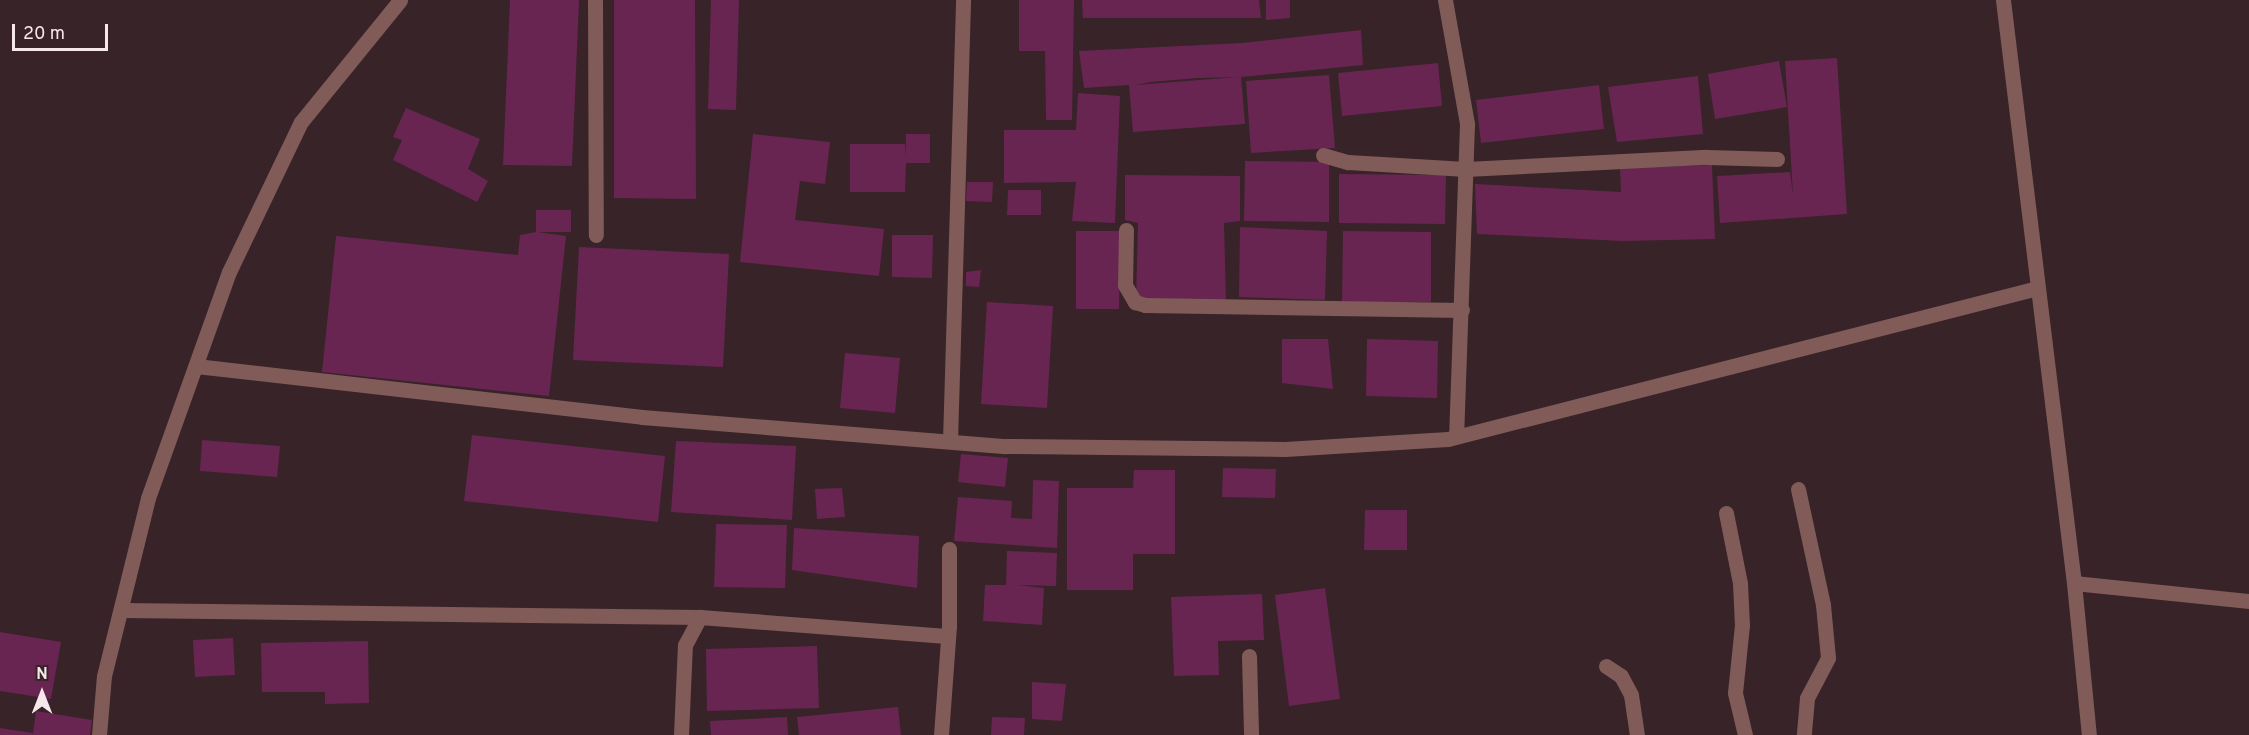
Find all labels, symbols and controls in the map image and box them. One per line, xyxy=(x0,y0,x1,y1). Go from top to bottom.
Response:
scale bar xyxy=(15,12,111,50)
text: 20 m xyxy=(23,23,65,46)
north arrow xyxy=(12,663,72,723)
text: N xyxy=(36,665,48,685)

